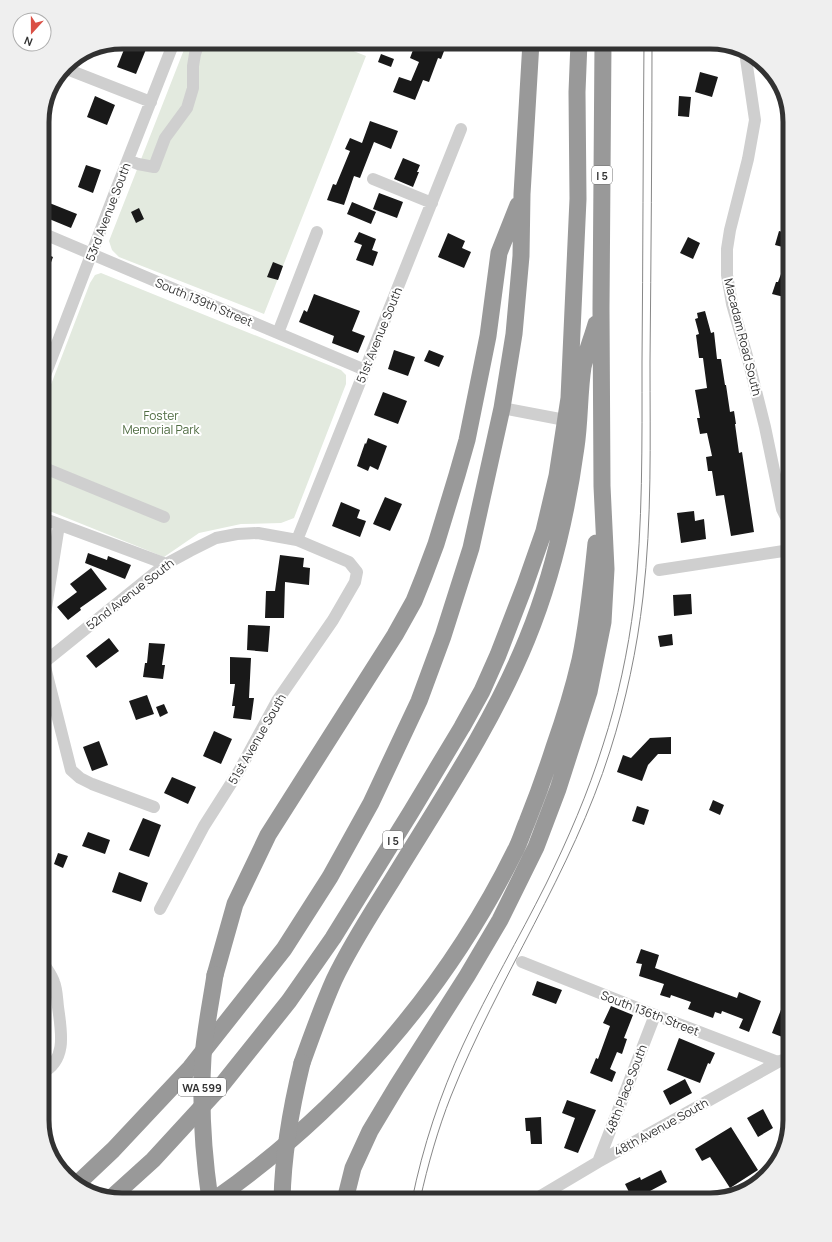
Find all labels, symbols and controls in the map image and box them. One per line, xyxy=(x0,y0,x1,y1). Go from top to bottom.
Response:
north arrow xyxy=(12,12,52,52)
text: N xyxy=(22,33,35,50)
street label: 53rd Avenue South xyxy=(81,160,135,264)
road number: I 5 xyxy=(592,166,612,184)
street label: South 139th Street xyxy=(153,274,255,330)
street label: Macadam Road South xyxy=(720,276,766,398)
street label: 51st Avenue South xyxy=(352,284,406,386)
park label: Foster Memorial Park xyxy=(122,407,201,438)
street label: 52nd Avenue South xyxy=(83,554,177,634)
street label: 51st Avenue South xyxy=(224,691,290,787)
road number: I 5 xyxy=(383,831,403,849)
street label: South 136th Street xyxy=(598,986,702,1040)
street label: 48th Place South xyxy=(601,1042,651,1136)
road number: WA 599 xyxy=(178,1078,226,1096)
street label: 48th Avenue South xyxy=(611,1094,711,1160)

